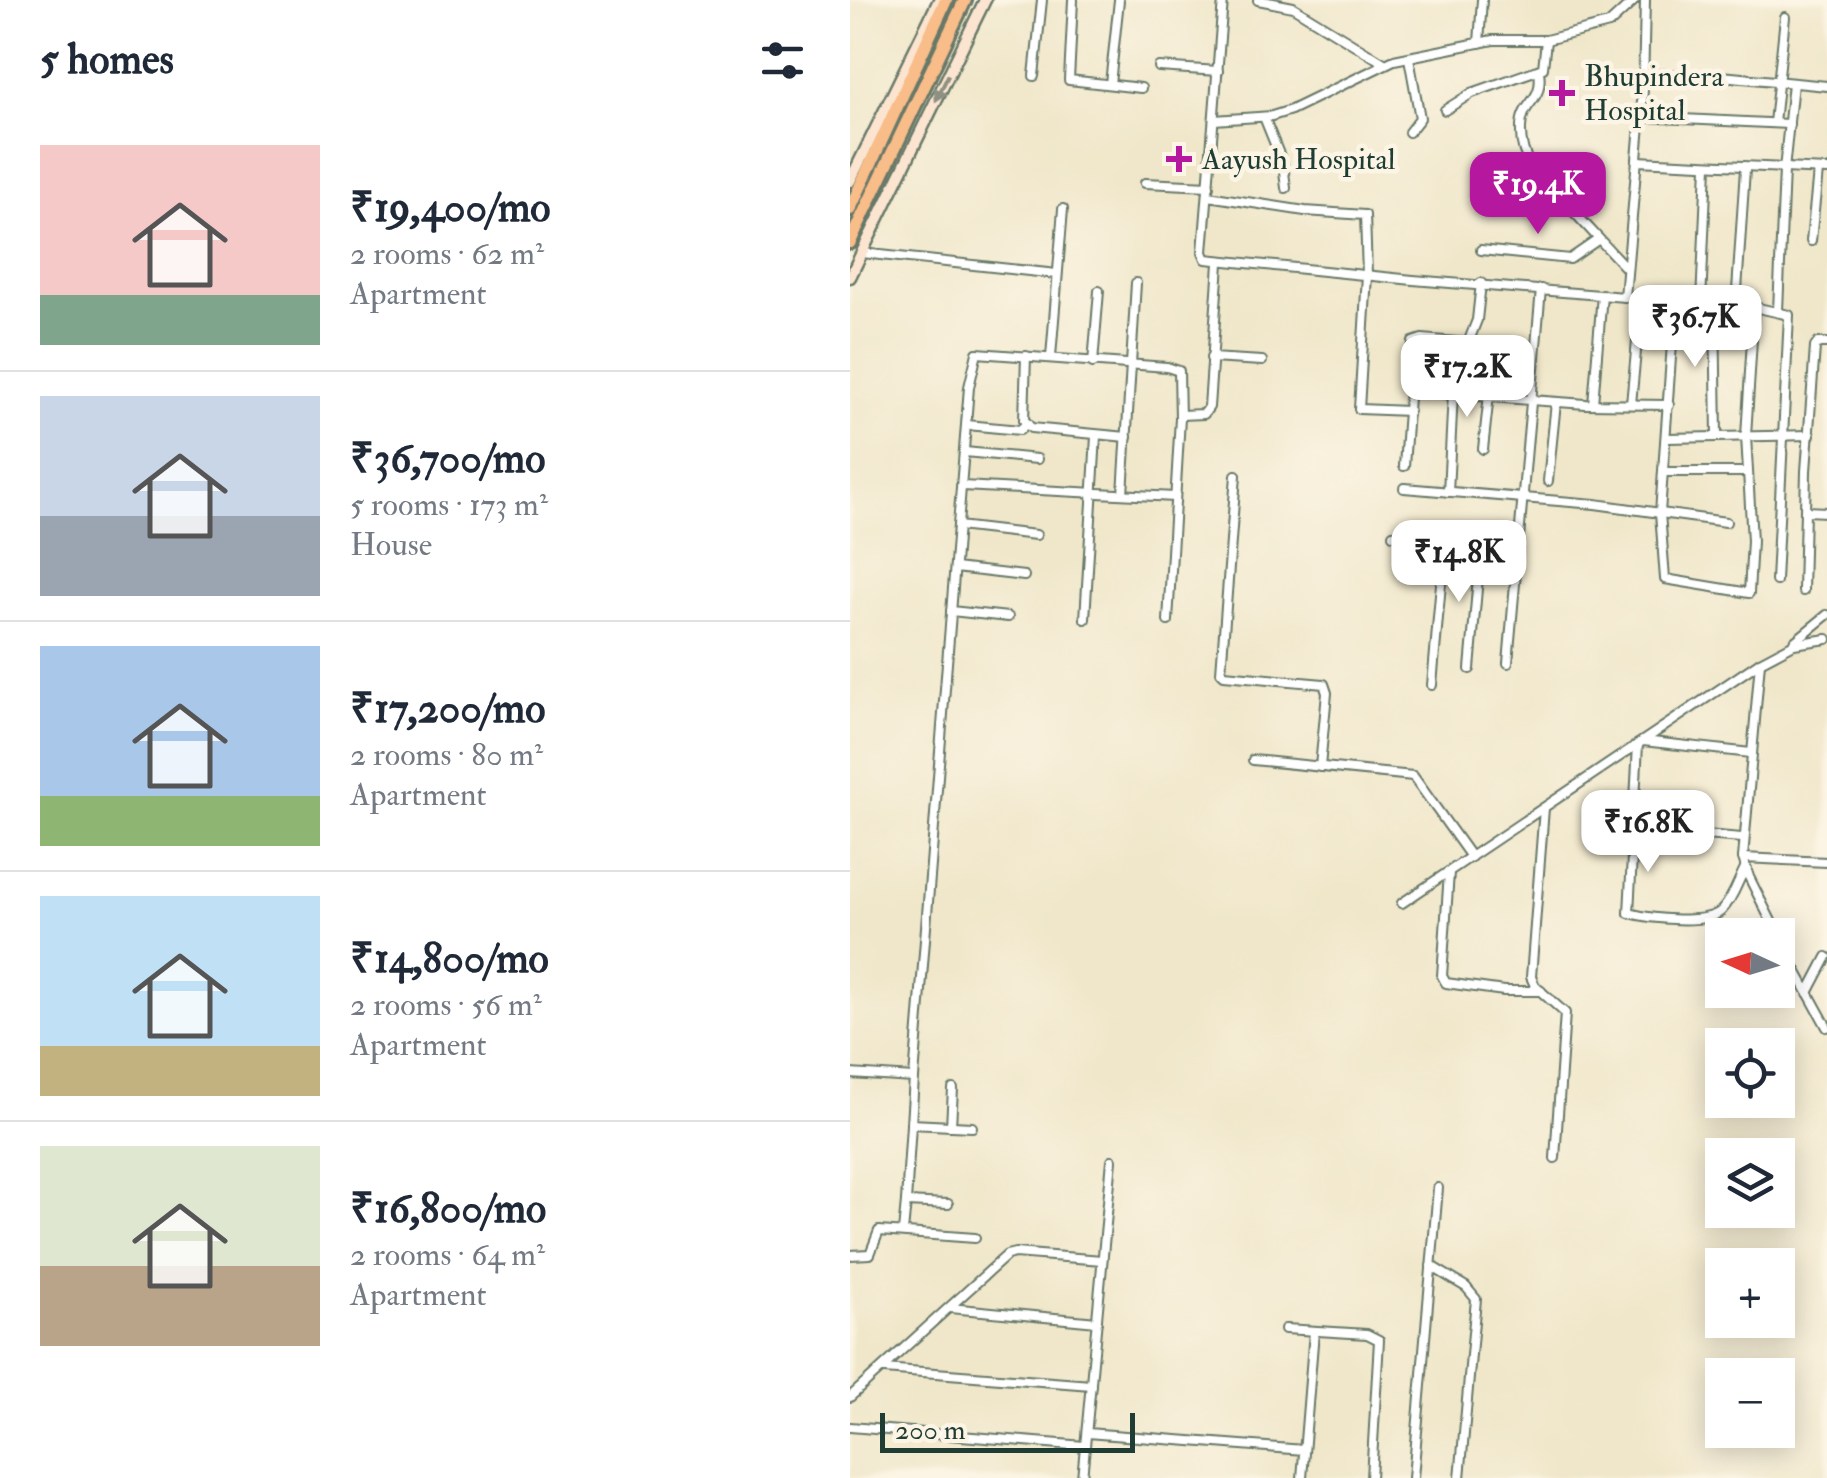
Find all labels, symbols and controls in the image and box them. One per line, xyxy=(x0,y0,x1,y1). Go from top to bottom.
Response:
icon: filters xyxy=(755,33,810,88)
text: 5 homes xyxy=(40,34,174,86)
place label: Bhupindera Hospital xyxy=(1584,58,1724,129)
one-way arrow xyxy=(934,74,951,103)
marker: Bhupindera Hospital xyxy=(1549,80,1575,106)
place label: Aayush Hospital xyxy=(1201,141,1396,178)
marker: Aayush Hospital xyxy=(1166,146,1192,172)
pin: ₹19.4K xyxy=(1457,152,1619,237)
text: ₹19.4K xyxy=(1492,164,1584,204)
text: ₹19,400/mo xyxy=(350,182,551,234)
icon: home xyxy=(120,185,240,305)
text: 2 rooms · 62 m² xyxy=(350,234,544,274)
text: Apartment xyxy=(350,274,487,314)
pin: ₹36.7K xyxy=(1614,285,1776,370)
text: ₹36.7K xyxy=(1651,297,1739,337)
pin: ₹17.2K xyxy=(1386,335,1548,420)
text: ₹17.2K xyxy=(1423,347,1511,387)
text: ₹36,700/mo xyxy=(350,433,545,485)
icon: home xyxy=(120,436,240,556)
text: 5 rooms · 173 m² xyxy=(350,485,548,525)
pin: ₹14.8K xyxy=(1378,520,1540,605)
text: House xyxy=(350,525,432,565)
text: ₹14.8K xyxy=(1413,532,1505,572)
text: ₹17,200/mo xyxy=(350,683,545,735)
icon: home xyxy=(120,686,240,806)
text: 2 rooms · 80 m² xyxy=(350,735,543,775)
text: Apartment xyxy=(350,775,487,815)
pin: ₹16.8K xyxy=(1567,790,1729,875)
text: ₹16.8K xyxy=(1603,802,1693,842)
north arrow xyxy=(1705,918,1795,1008)
map controls xyxy=(1705,918,1795,1448)
text: ₹14,800/mo xyxy=(350,933,549,985)
icon: home xyxy=(120,936,240,1056)
text: 2 rooms · 56 m² xyxy=(350,985,542,1025)
text: Apartment xyxy=(350,1025,487,1065)
button: locate xyxy=(1705,1028,1795,1118)
button: layers xyxy=(1705,1138,1795,1228)
text: ₹16,800/mo xyxy=(350,1183,546,1235)
icon: home xyxy=(120,1186,240,1306)
text: 2 rooms · 64 m² xyxy=(350,1235,545,1275)
button: + xyxy=(1705,1248,1795,1338)
text: Apartment xyxy=(350,1275,487,1315)
button: − xyxy=(1705,1358,1795,1448)
scale bar xyxy=(880,1408,1135,1452)
text: 200 m xyxy=(895,1413,966,1448)

